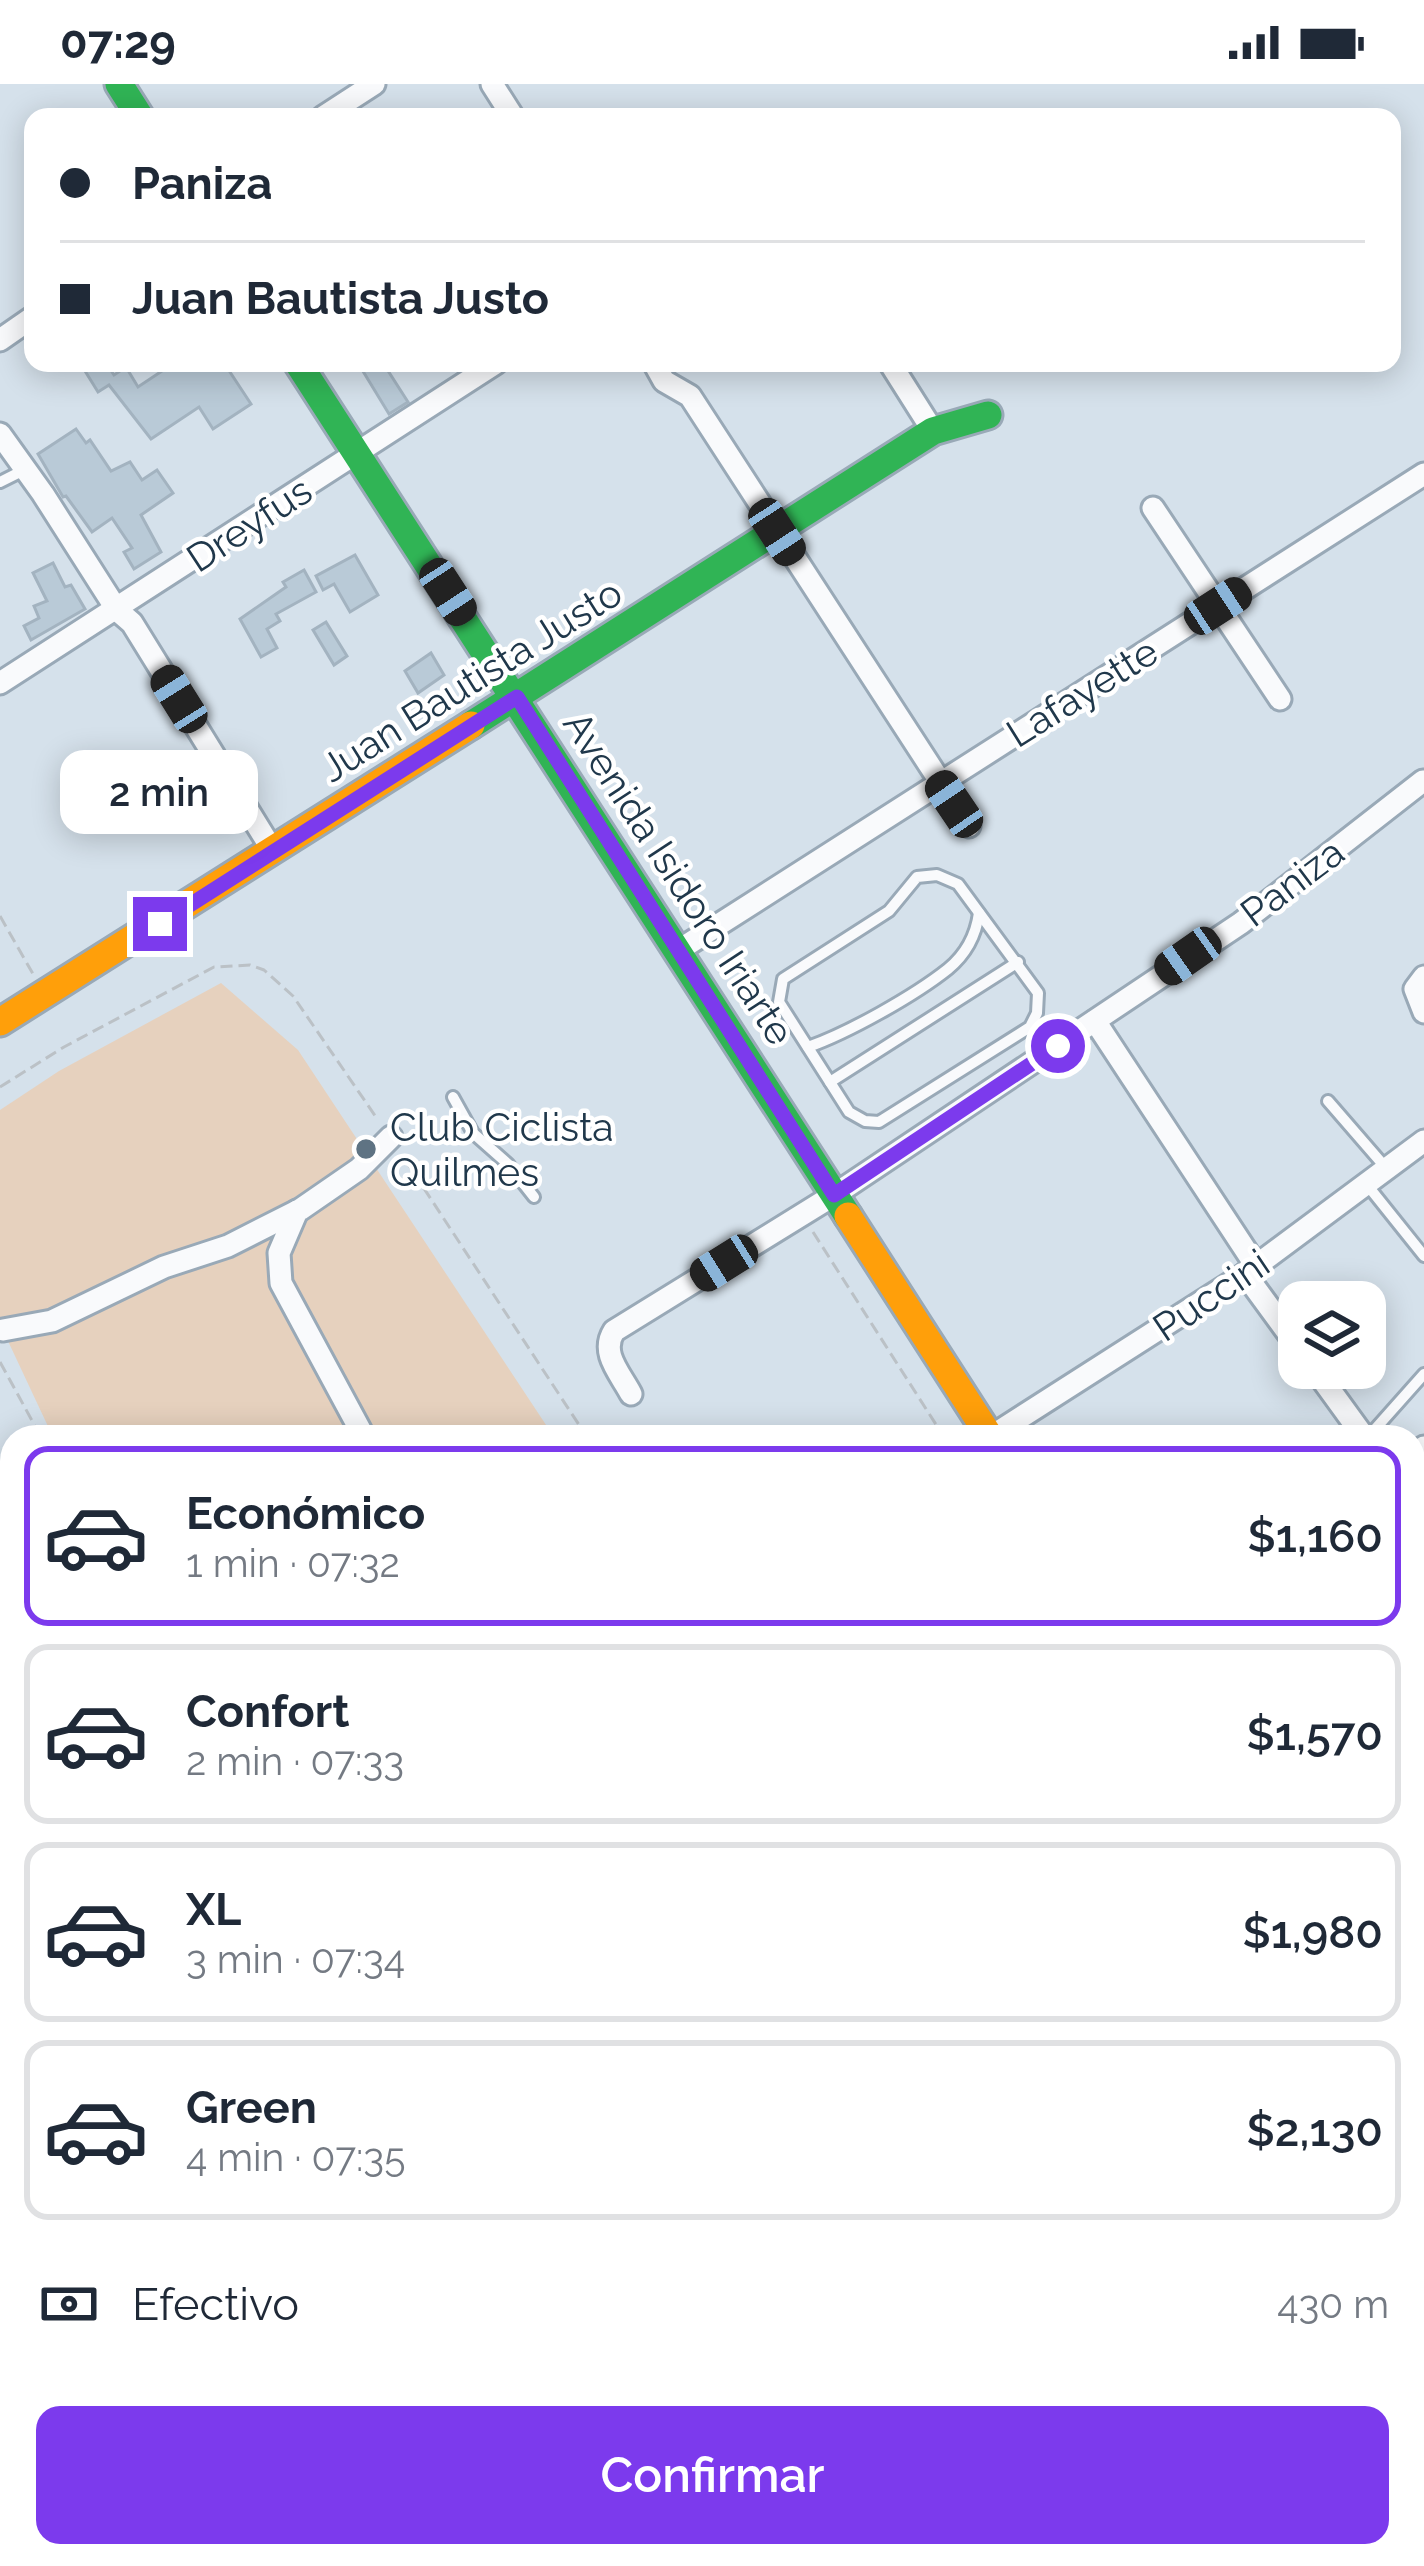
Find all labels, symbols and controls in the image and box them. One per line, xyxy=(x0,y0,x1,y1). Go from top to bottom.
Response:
text: 07:29 xyxy=(60,16,176,69)
text: Paniza xyxy=(132,157,272,210)
text: Juan Bautista Justo xyxy=(132,272,549,325)
street label: Dreyfus xyxy=(178,467,320,581)
car xyxy=(742,492,812,572)
car xyxy=(413,552,483,632)
street label: Juan Bautista Justo xyxy=(312,569,630,791)
car xyxy=(1178,571,1258,641)
street label: Lafayette xyxy=(998,628,1166,756)
car xyxy=(145,659,213,739)
street label: Avenida Isidoro Iriarte xyxy=(554,703,804,1053)
callout: 2 min xyxy=(61,750,259,834)
car xyxy=(919,764,989,844)
text: 2 min xyxy=(109,769,209,815)
street label: Paniza xyxy=(1231,828,1353,936)
route end xyxy=(133,897,187,951)
car xyxy=(1148,921,1228,991)
route start xyxy=(1031,1019,1085,1073)
place label: Club Ciclista Quilmes xyxy=(390,1104,613,1195)
marker: Club Ciclista Quilmes xyxy=(353,1136,379,1162)
car xyxy=(684,1229,764,1297)
street label: Puccini xyxy=(1144,1240,1278,1350)
map controls xyxy=(1278,1281,1386,1389)
button: layers xyxy=(1278,1281,1386,1389)
icon: car xyxy=(42,1482,150,1590)
text: Económico xyxy=(186,1487,425,1540)
text: $1,160 xyxy=(1247,1510,1383,1563)
text: 1 min · 07:32 xyxy=(186,1540,400,1586)
icon: car xyxy=(42,1680,150,1788)
text: Confort xyxy=(186,1685,349,1738)
text: $1,570 xyxy=(1247,1708,1383,1761)
text: 2 min · 07:33 xyxy=(186,1738,404,1784)
icon: car xyxy=(42,1878,150,1986)
text: XL xyxy=(186,1883,241,1936)
text: $1,980 xyxy=(1242,1906,1383,1959)
text: 3 min · 07:34 xyxy=(186,1936,405,1982)
icon: car xyxy=(42,2076,150,2184)
text: Green xyxy=(186,2081,317,2134)
text: $2,130 xyxy=(1247,2104,1383,2157)
text: 4 min · 07:35 xyxy=(186,2134,405,2180)
icon: cash xyxy=(36,2271,102,2337)
text: Efectivo xyxy=(132,2278,299,2331)
text: 430 m xyxy=(1277,2281,1389,2327)
button: Confirmar xyxy=(36,2406,1389,2544)

